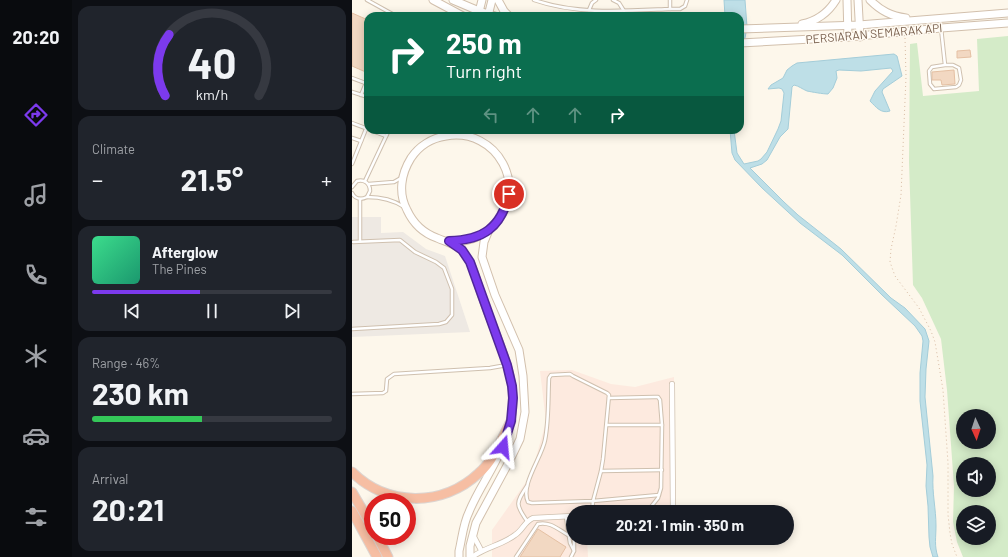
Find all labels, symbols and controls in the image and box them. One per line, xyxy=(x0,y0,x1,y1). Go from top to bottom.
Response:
street label: PERSIARAN SEMARAK API xyxy=(805,20,943,46)
text: 20:20 xyxy=(12,26,60,48)
text: 250 m xyxy=(446,26,522,60)
icon: right xyxy=(380,28,432,80)
text: 40 xyxy=(188,37,236,87)
text: Turn right xyxy=(446,60,522,82)
text: km/h xyxy=(196,86,228,103)
icon: directions xyxy=(22,101,50,129)
icon: left xyxy=(480,104,502,126)
icon: ahead xyxy=(522,104,544,126)
icon: ahead xyxy=(564,104,586,126)
icon: right xyxy=(606,104,628,126)
text: Climate xyxy=(92,141,135,157)
text: 21.5° xyxy=(181,161,243,197)
text: − xyxy=(92,166,103,192)
text: + xyxy=(321,166,332,192)
pin xyxy=(492,177,526,211)
icon: music xyxy=(22,181,50,209)
icon: arrive xyxy=(498,183,520,205)
text: Afterglow xyxy=(152,243,218,261)
icon: phone xyxy=(22,261,50,289)
text: The Pines xyxy=(152,261,207,277)
icon: previous xyxy=(121,300,143,322)
icon: pause xyxy=(201,300,223,322)
icon: next xyxy=(281,300,303,322)
icon: climate xyxy=(22,342,50,370)
text: Range · 46% xyxy=(92,355,160,371)
text: 230 km xyxy=(92,375,189,411)
north arrow xyxy=(956,409,996,449)
map controls xyxy=(956,409,996,545)
icon: car xyxy=(22,422,50,450)
position arrow xyxy=(482,426,524,468)
button: sound xyxy=(956,457,996,497)
text: Arrival xyxy=(92,471,128,487)
text: 20:21 xyxy=(92,491,164,527)
speed limit sign: 50 xyxy=(364,493,416,545)
icon: filters xyxy=(22,503,50,531)
button: layers xyxy=(956,505,996,545)
text: 20:21 · 1 min · 350 m xyxy=(616,516,744,534)

